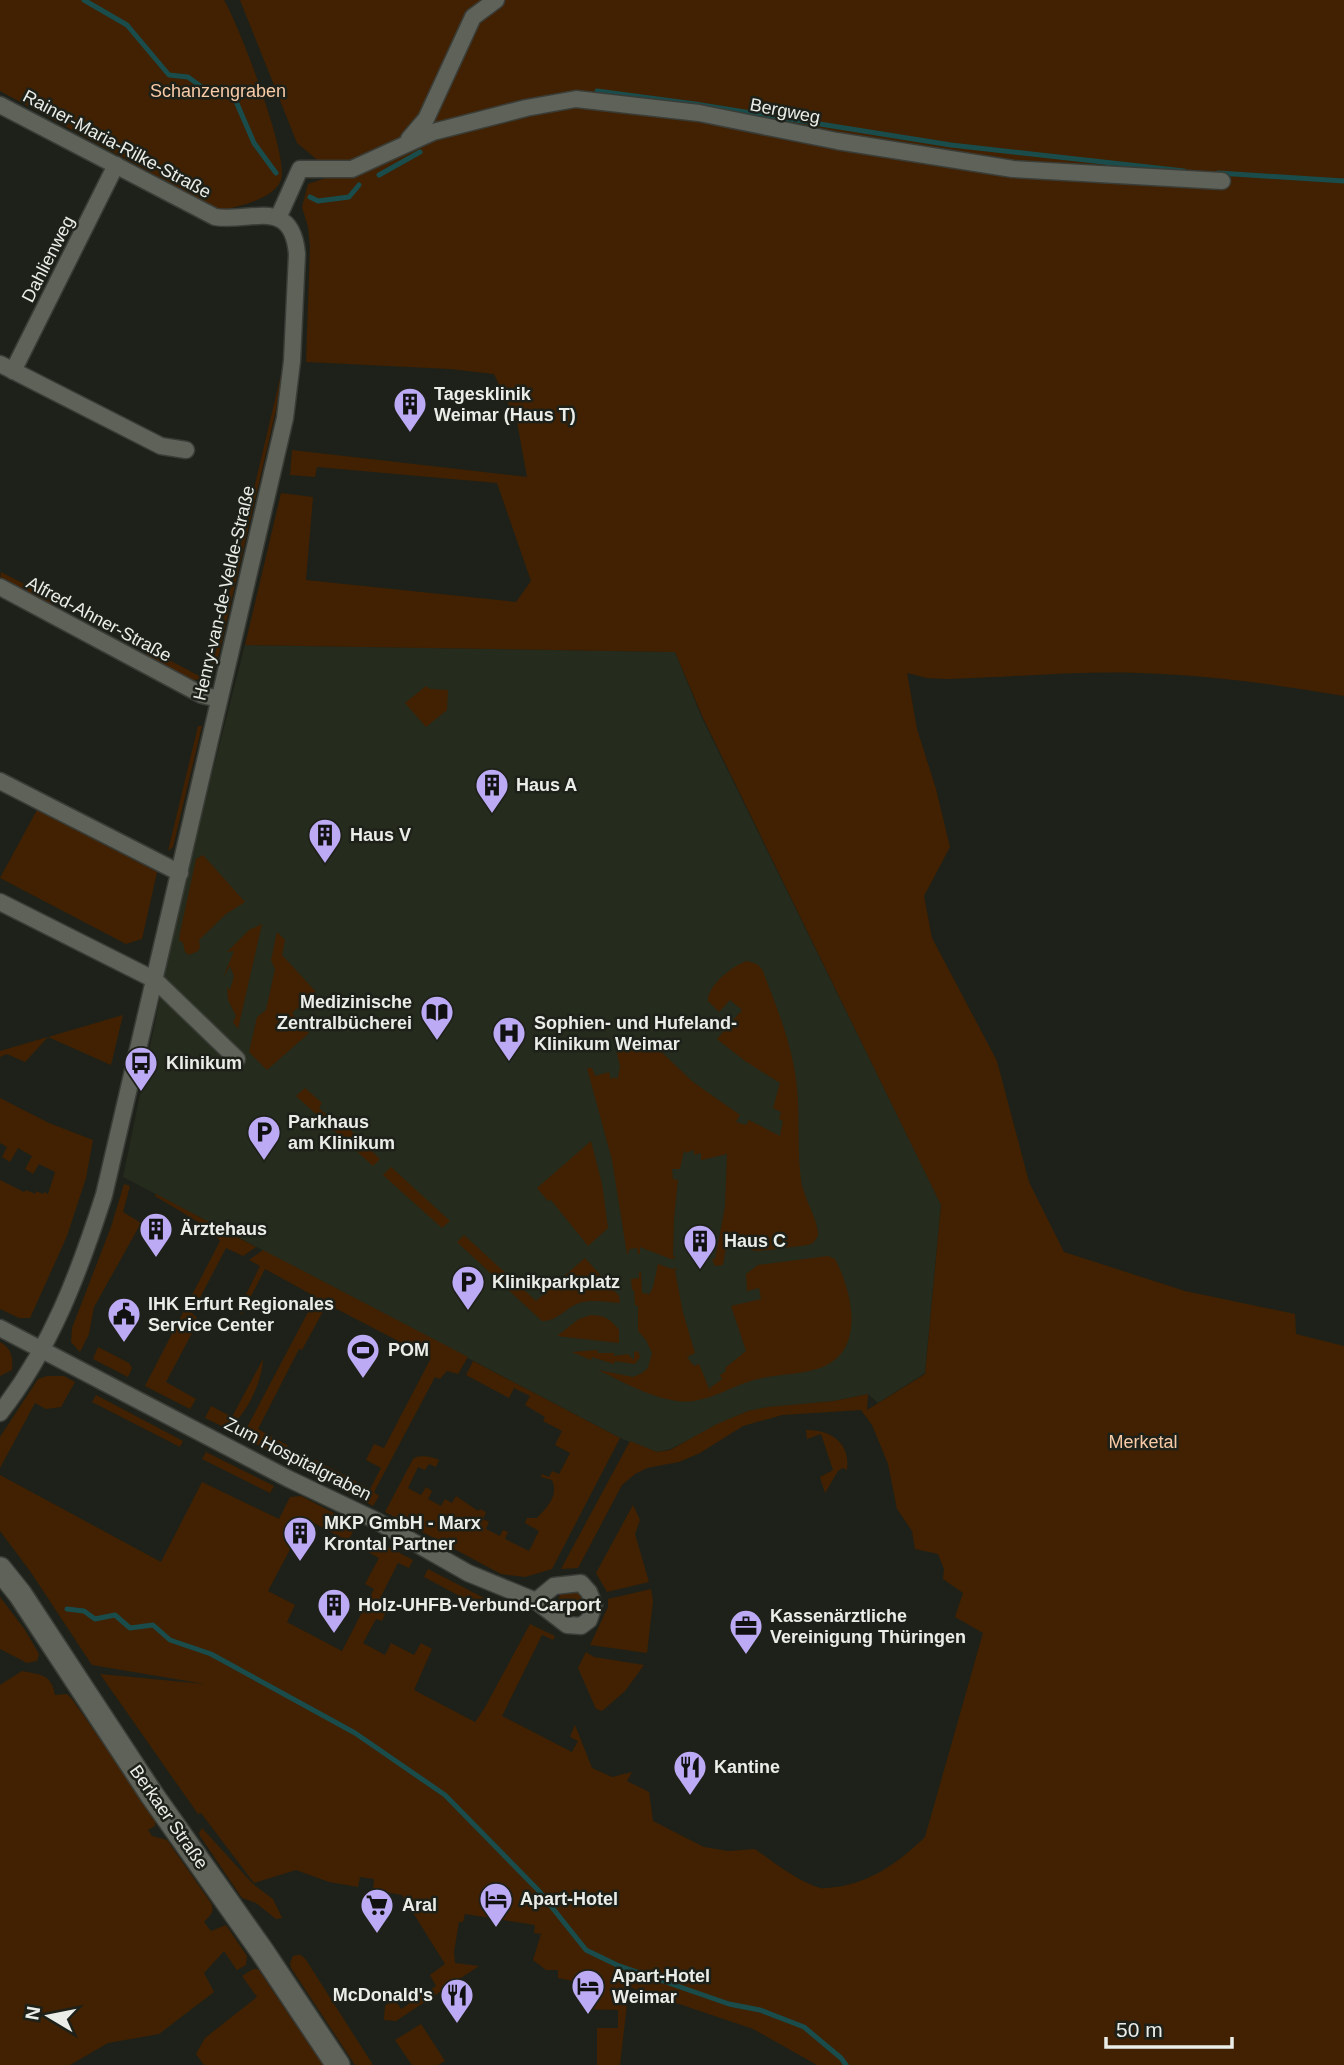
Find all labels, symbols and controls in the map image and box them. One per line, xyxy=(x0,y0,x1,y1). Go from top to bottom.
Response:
park label: Schanzengraben xyxy=(150,81,286,101)
street label: Rainer-Maria-Rilke-Straße xyxy=(20,86,214,202)
street label: Bergweg xyxy=(748,94,822,128)
street label: Dahlienweg xyxy=(18,213,78,305)
place label: Tagesklinik Weimar (Haus T) xyxy=(434,384,576,425)
building icon: Tagesklinik Weimar (Haus T) xyxy=(391,385,429,434)
street label: Henry-van-de-Velde-Straße xyxy=(189,484,259,702)
street label: Alfred-Ahner-Straße xyxy=(23,572,175,666)
building icon: Haus A xyxy=(473,766,511,815)
place label: Haus A xyxy=(516,775,577,795)
building icon: Haus V xyxy=(306,816,344,865)
place label: Haus V xyxy=(350,825,411,845)
place label: Medizinische Zentralbücherei xyxy=(277,992,412,1033)
library icon: Medizinische Zentralbücherei xyxy=(418,993,456,1042)
place label: Sophien- und Hufeland- Klinikum Weimar xyxy=(534,1013,737,1054)
hospital icon: Sophien- und Hufeland- Klinikum Weimar xyxy=(490,1014,528,1063)
bus stop icon: Klinikum xyxy=(122,1044,160,1093)
place label: Klinikum xyxy=(166,1053,242,1073)
place label: Parkhaus am Klinikum xyxy=(288,1112,395,1153)
parking icon: Parkhaus am Klinikum xyxy=(245,1113,283,1162)
building icon: Ärztehaus xyxy=(137,1210,175,1259)
place label: Ärztehaus xyxy=(180,1219,267,1239)
building icon: Haus C xyxy=(681,1222,719,1271)
place label: Haus C xyxy=(724,1231,786,1251)
parking icon: Klinikparkplatz xyxy=(449,1263,487,1312)
place label: Klinikparkplatz xyxy=(492,1272,620,1292)
place label: IHK Erfurt Regionales Service Center xyxy=(148,1294,334,1335)
public building icon: IHK Erfurt Regionales Service Center xyxy=(105,1295,143,1344)
sports icon: POM xyxy=(344,1331,382,1380)
place label: POM xyxy=(388,1340,429,1360)
street label: Zum Hospitalgraben xyxy=(221,1413,375,1505)
park label: Merketal xyxy=(1108,1432,1178,1452)
place label: MKP GmbH - Marx Krontal Partner xyxy=(324,1513,481,1554)
building icon: MKP GmbH - Marx Krontal Partner xyxy=(281,1514,319,1563)
building icon: Holz-UHFB-Verbund-Carport xyxy=(315,1586,353,1635)
place label: Holz-UHFB-Verbund-Carport xyxy=(358,1595,601,1615)
place label: Kassenärztliche Vereinigung Thüringen xyxy=(770,1606,966,1647)
office icon: Kassenärztliche Vereinigung Thüringen xyxy=(727,1607,765,1656)
restaurant icon: Kantine xyxy=(671,1748,709,1797)
place label: Kantine xyxy=(714,1757,780,1777)
street label: Berkaer Straße xyxy=(126,1761,212,1873)
hotel icon: Apart-Hotel xyxy=(477,1880,515,1929)
supermarket icon: Aral xyxy=(358,1886,396,1935)
place label: Apart-Hotel xyxy=(520,1889,618,1909)
place label: Aral xyxy=(402,1895,437,1915)
place label: Apart-Hotel Weimar xyxy=(612,1966,710,2007)
hotel icon: Apart-Hotel Weimar xyxy=(569,1967,607,2016)
restaurant icon: McDonald's xyxy=(438,1976,476,2025)
north arrow xyxy=(14,1981,84,2051)
place label: McDonald's xyxy=(333,1985,433,2005)
text: N xyxy=(21,2005,44,2022)
scale bar xyxy=(1106,2006,1232,2050)
text: 50 m xyxy=(1116,2018,1163,2041)

